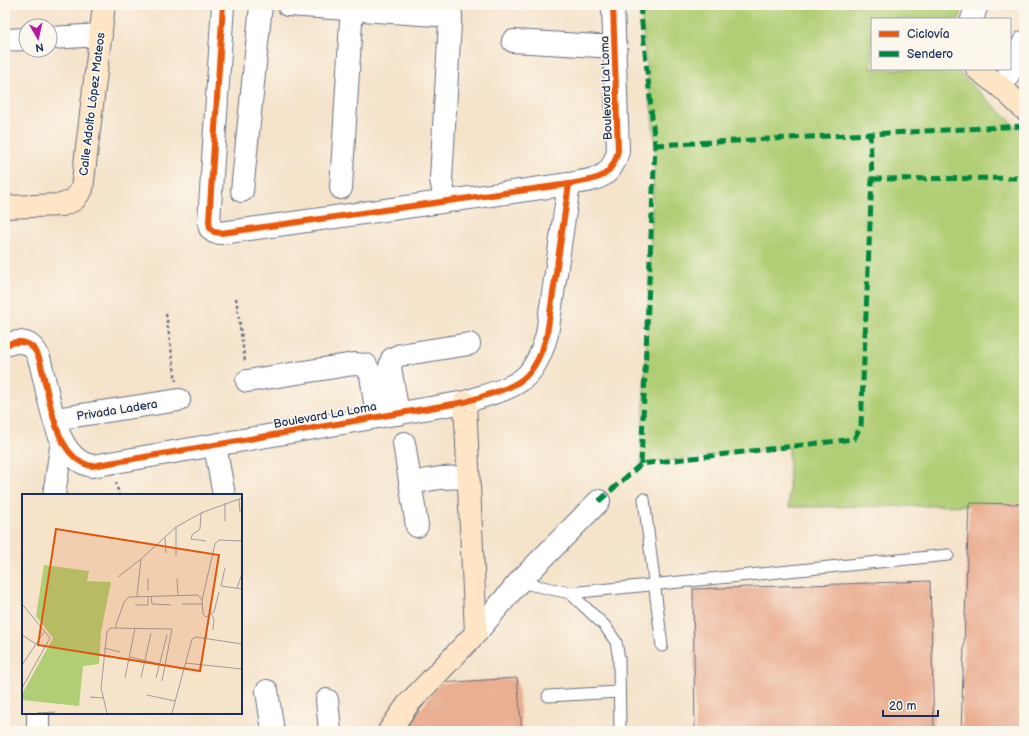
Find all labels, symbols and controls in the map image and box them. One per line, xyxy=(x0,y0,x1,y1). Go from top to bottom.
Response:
north arrow xyxy=(18,18,58,58)
legend xyxy=(871,18,1011,70)
text: Ciclovía xyxy=(907,27,950,42)
street label: Calle Adolfo López Mateos xyxy=(76,31,109,177)
street label: Boulevard La Loma xyxy=(597,35,616,140)
text: N xyxy=(34,40,45,54)
text: Sendero xyxy=(907,47,953,62)
street label: Privada Ladera xyxy=(76,397,159,424)
street label: Boulevard La Loma xyxy=(272,399,378,432)
inset map xyxy=(22,494,242,714)
scale bar xyxy=(883,692,938,718)
text: 20 m xyxy=(889,699,916,714)

